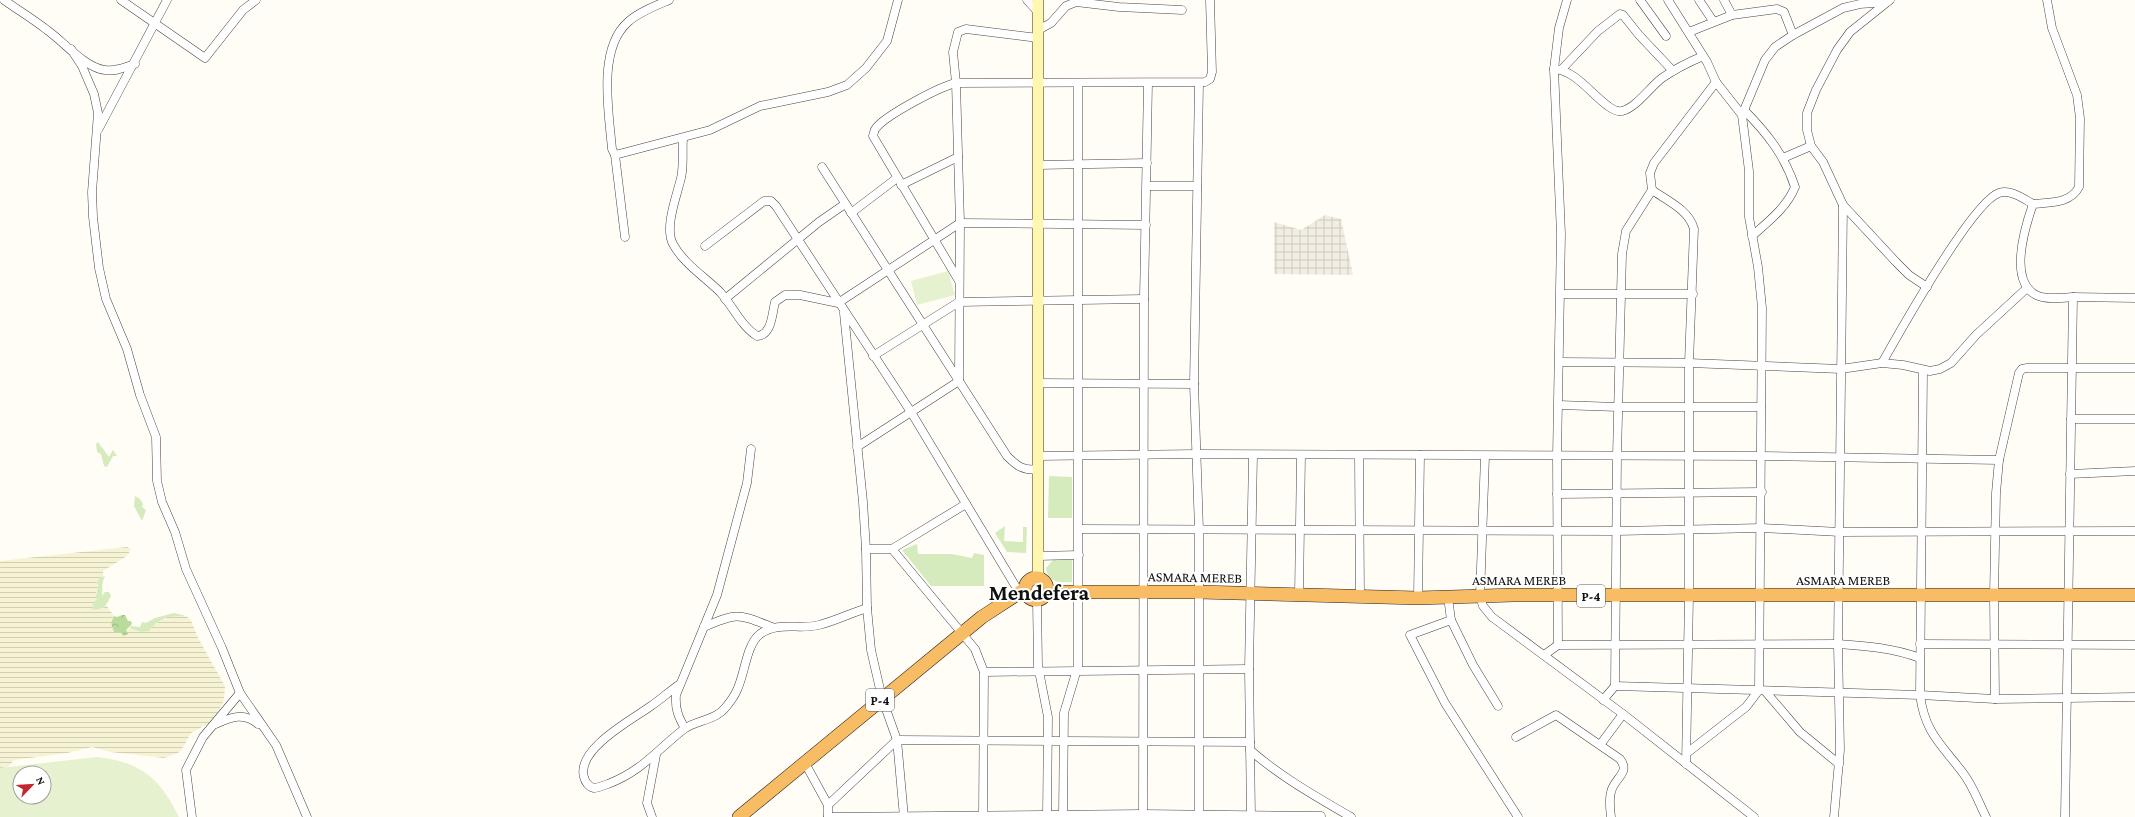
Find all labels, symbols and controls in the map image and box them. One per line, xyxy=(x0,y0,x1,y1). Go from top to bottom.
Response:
street label: ASMARA MEREB xyxy=(1148,568,1243,586)
street label: ASMARA MEREB xyxy=(1472,572,1566,588)
street label: ASMARA MEREB xyxy=(1796,572,1890,588)
district label: Mendefera xyxy=(989,580,1090,605)
road number: P-4 xyxy=(1577,585,1605,607)
road number: P-4 xyxy=(866,689,894,711)
north arrow xyxy=(12,765,52,805)
text: N xyxy=(34,775,48,787)

